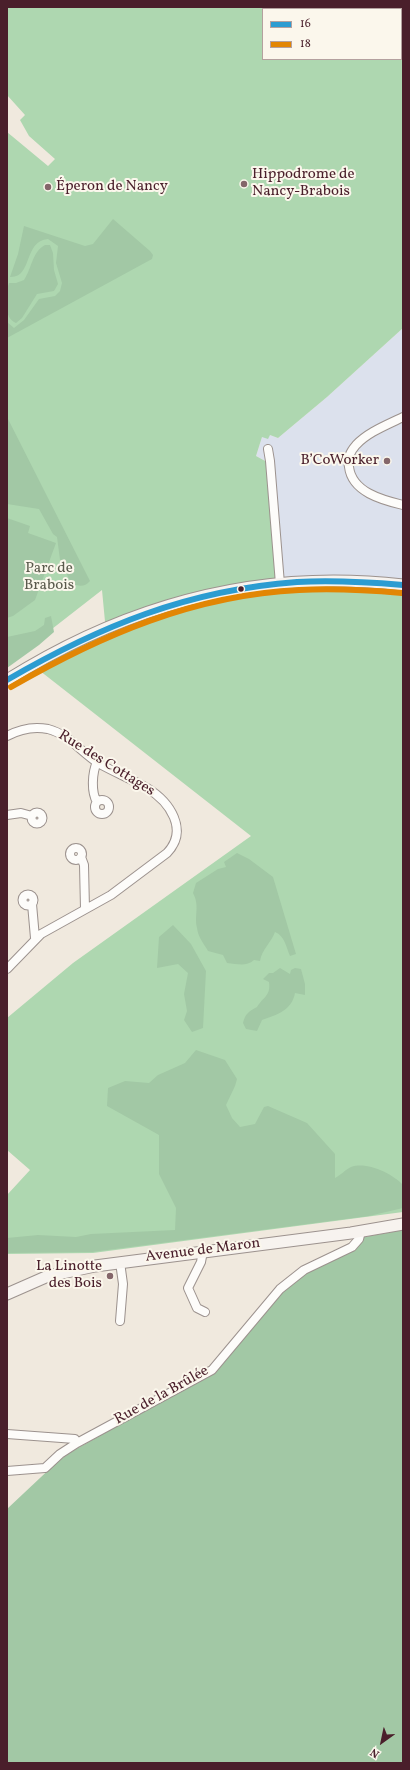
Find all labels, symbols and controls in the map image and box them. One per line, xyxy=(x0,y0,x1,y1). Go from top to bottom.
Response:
legend xyxy=(262,8,402,60)
text: 16 xyxy=(300,16,311,32)
text: 18 xyxy=(300,36,311,52)
place label: Hippodrome de Nancy-Brabois xyxy=(252,166,355,201)
place label: Éperon de Nancy xyxy=(56,178,168,196)
marker: Hippodrome de Nancy-Brabois xyxy=(239,179,249,189)
marker: Éperon de Nancy xyxy=(43,182,53,192)
place label: B’CoWorker xyxy=(300,452,379,470)
marker: B’CoWorker xyxy=(382,456,392,466)
park label: Parc de Brabois xyxy=(24,560,74,595)
unlabelled marker xyxy=(236,584,246,594)
street label: Rue des Cottages xyxy=(54,727,158,801)
street label: Avenue de Maron xyxy=(145,1235,261,1267)
place label: La Linotte des Bois xyxy=(36,1258,102,1293)
marker: La Linotte des Bois xyxy=(105,1271,115,1281)
street label: Rue de la Brûlée xyxy=(112,1363,212,1429)
north arrow xyxy=(362,1722,402,1762)
text: N xyxy=(368,1744,383,1761)

